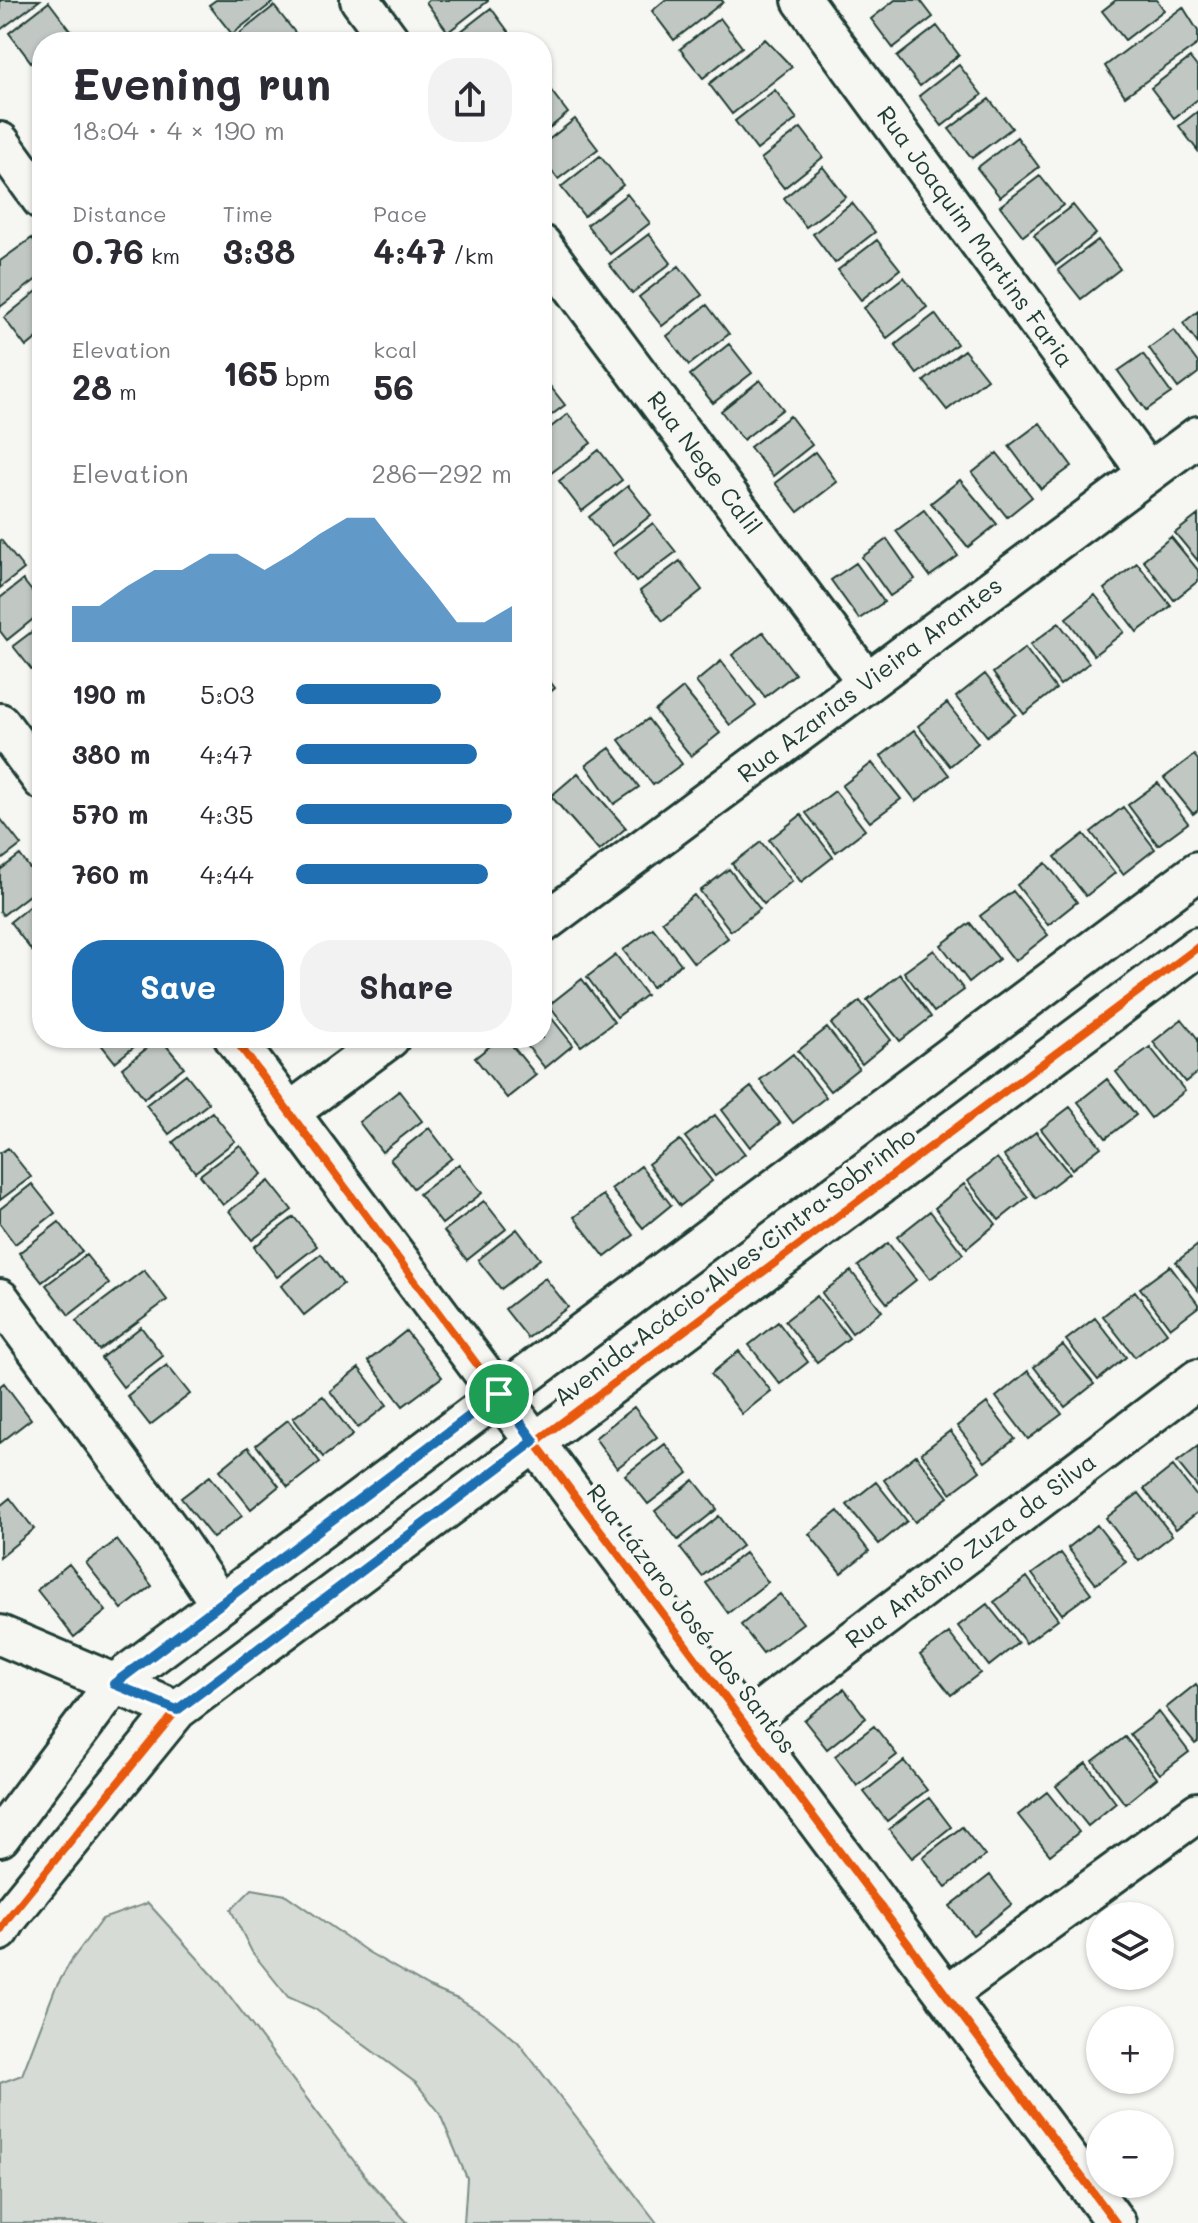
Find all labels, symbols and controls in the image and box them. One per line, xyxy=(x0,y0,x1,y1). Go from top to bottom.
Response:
text: Evening run xyxy=(72,54,331,111)
button: share xyxy=(428,58,512,142)
street label: Rua Joaquim Martins Faria xyxy=(871,99,1081,373)
text: 18:04 · 4 × 190 m xyxy=(72,113,285,147)
text: Distance xyxy=(72,199,167,228)
text: Time xyxy=(223,199,273,228)
text: Pace xyxy=(373,199,427,228)
text: 0.76 xyxy=(72,228,144,273)
text: 3:38 xyxy=(223,228,295,273)
text: 4:47 xyxy=(373,228,446,273)
text: km xyxy=(144,241,180,270)
text: /km xyxy=(446,241,494,270)
text: Elevation xyxy=(72,335,171,364)
text: kcal xyxy=(373,335,417,364)
text: 165 xyxy=(223,350,278,395)
text: bpm xyxy=(278,363,330,392)
text: 28 xyxy=(72,364,112,409)
text: 56 xyxy=(373,364,414,409)
text: m xyxy=(112,377,137,406)
street label: Rua Nege Calil xyxy=(641,384,769,540)
text: Elevation xyxy=(72,456,189,490)
text: 286–292 m xyxy=(371,456,512,490)
street label: Rua Azarias Vieira Arantes xyxy=(731,569,1008,788)
text: 190 m xyxy=(72,677,146,711)
text: 5:03 xyxy=(200,677,255,711)
text: 380 m xyxy=(72,737,150,771)
text: 4:47 xyxy=(200,737,253,771)
text: 570 m xyxy=(72,797,148,831)
text: 4:35 xyxy=(200,797,254,831)
text: 760 m xyxy=(72,857,149,891)
text: 4:44 xyxy=(200,857,254,891)
button: Save xyxy=(72,940,284,1032)
button: Share xyxy=(300,940,512,1032)
street label: Avenida Acácio Alves Cintra Sobrinho xyxy=(547,1119,921,1412)
pin xyxy=(465,1360,533,1428)
icon: arrive xyxy=(477,1372,521,1416)
street label: Rua Antônio Zuza da Silva xyxy=(839,1445,1102,1654)
street label: Rua Lázaro José dos Santos xyxy=(581,1477,804,1759)
map controls xyxy=(1086,1902,1174,2198)
button: layers xyxy=(1086,1902,1174,1990)
button: + xyxy=(1086,2006,1174,2094)
button: − xyxy=(1086,2110,1174,2198)

